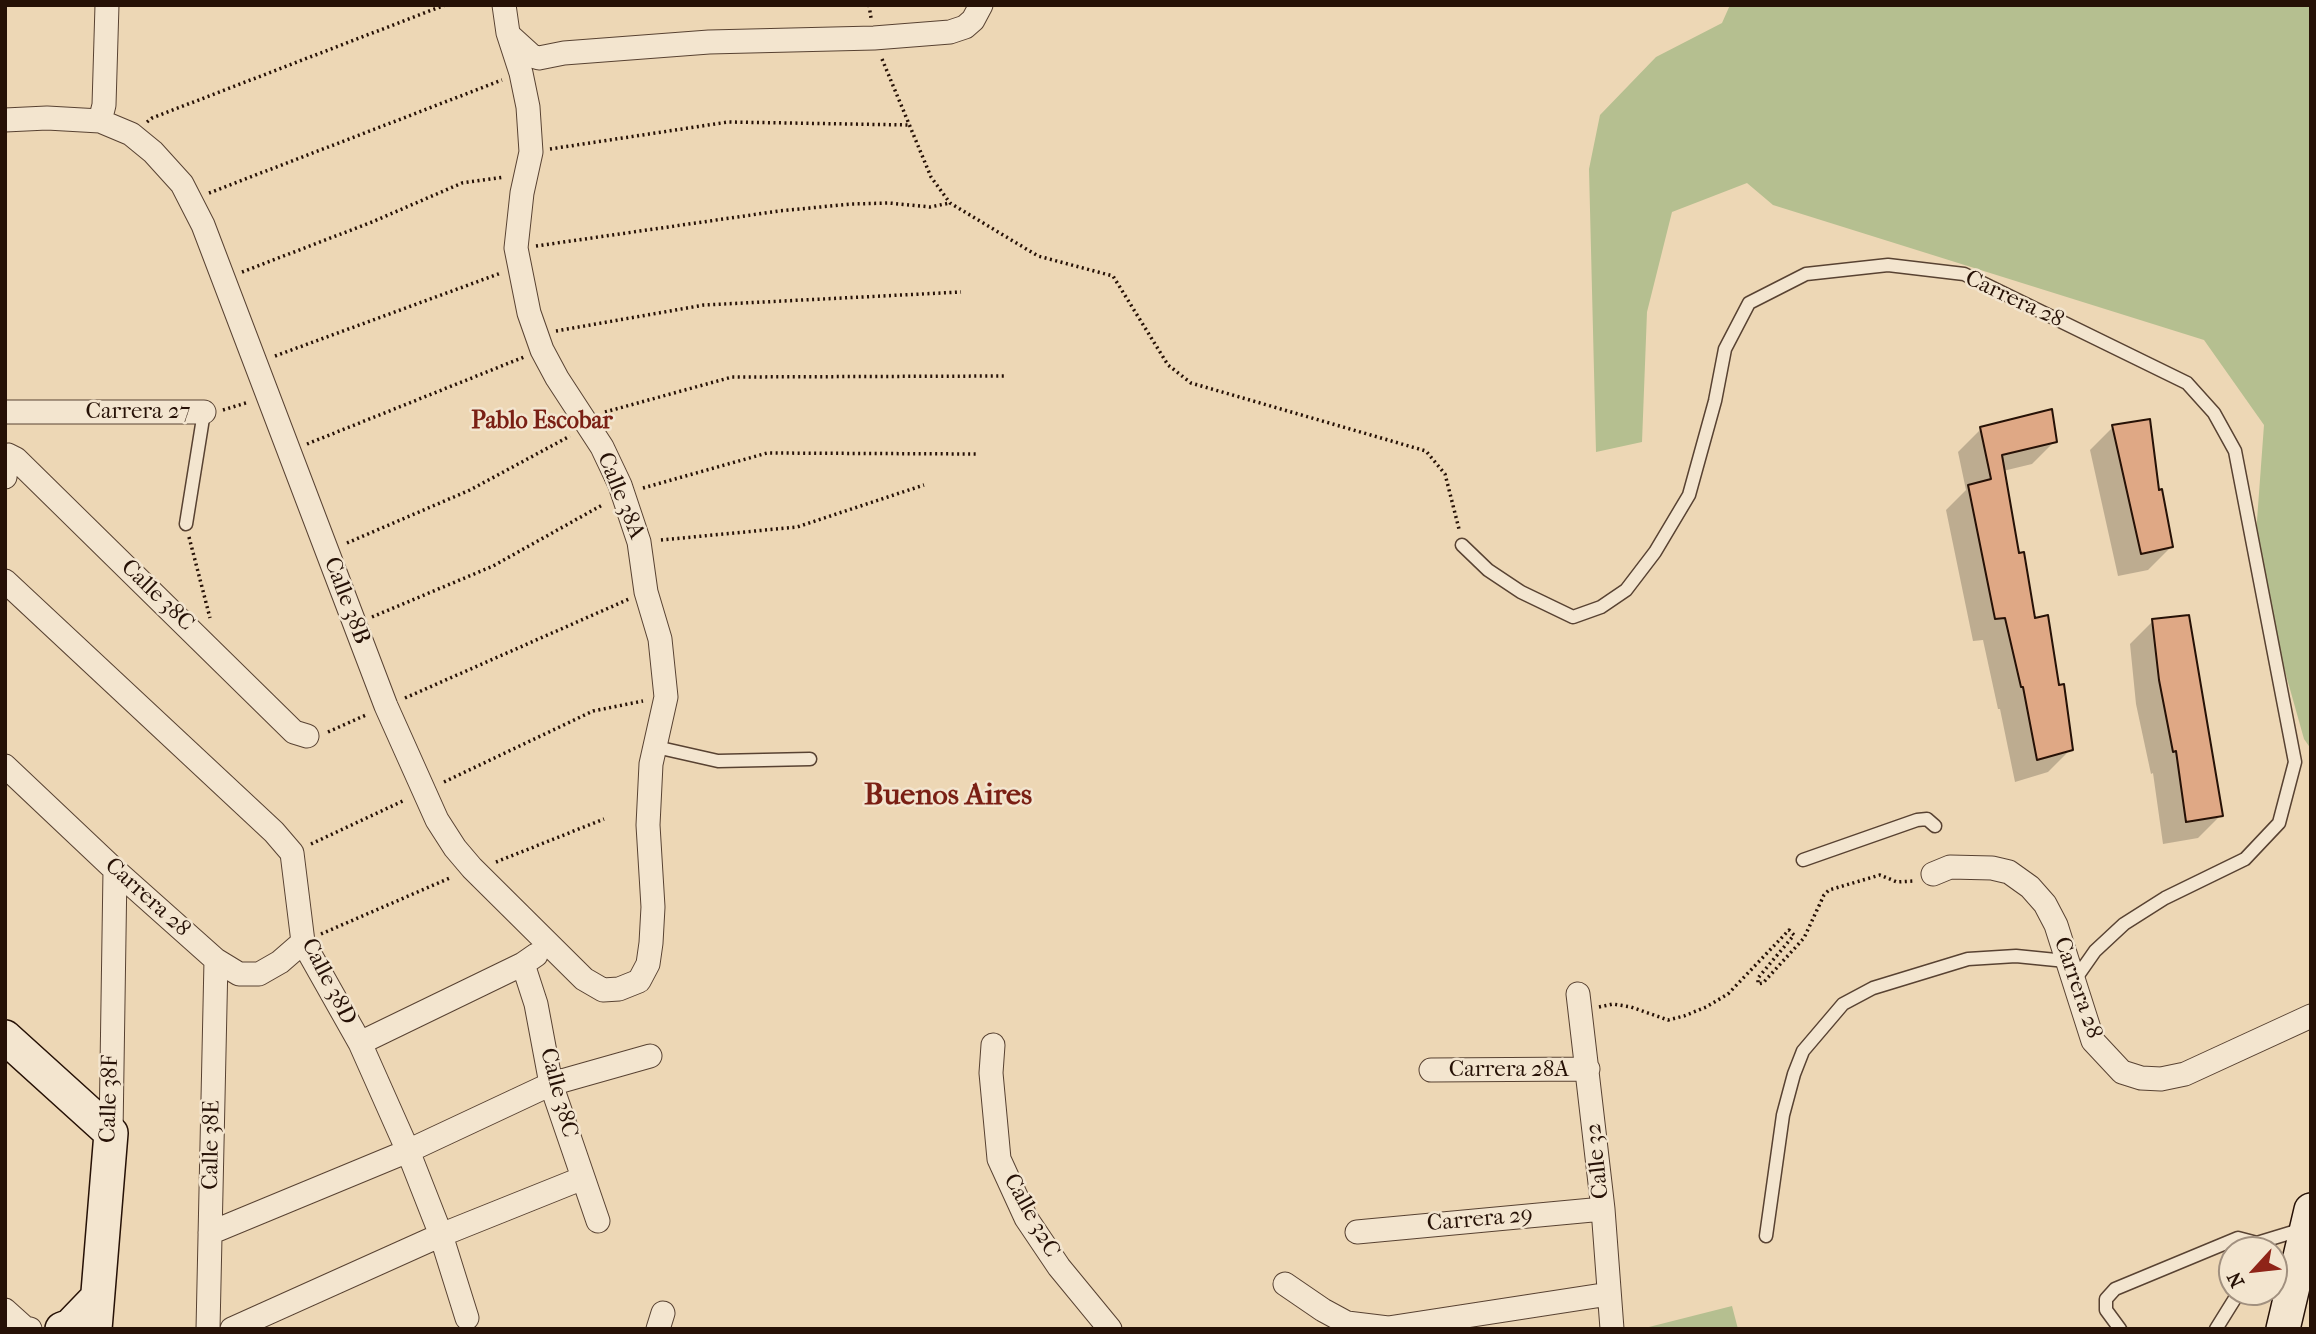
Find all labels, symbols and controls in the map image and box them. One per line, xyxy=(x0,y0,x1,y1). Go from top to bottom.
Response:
street label: Carrera 28 xyxy=(1960,265,2068,335)
street label: Carrera 27 xyxy=(85,398,191,426)
district label: Pablo Escobar xyxy=(471,408,613,436)
street label: Calle 38A xyxy=(590,449,650,543)
street label: Calle 38C xyxy=(115,554,199,638)
street label: Calle 38B xyxy=(317,554,375,648)
district label: Buenos Aires xyxy=(864,779,1032,815)
street label: Carrera 28 xyxy=(99,852,195,944)
street label: Calle 38D xyxy=(294,934,362,1030)
street label: Carrera 28 xyxy=(2047,934,2107,1042)
street label: Calle 38C xyxy=(533,1045,583,1141)
street label: Calle 38F xyxy=(95,1054,125,1144)
street label: Carrera 28A xyxy=(1449,1056,1569,1084)
street label: Calle 38E xyxy=(197,1100,227,1190)
street label: Calle 32 xyxy=(1580,1122,1616,1200)
street label: Calle 32C xyxy=(997,1169,1065,1263)
street label: Carrera 29 xyxy=(1426,1202,1534,1238)
north arrow xyxy=(2218,1236,2288,1306)
text: N xyxy=(2223,1268,2249,1291)

